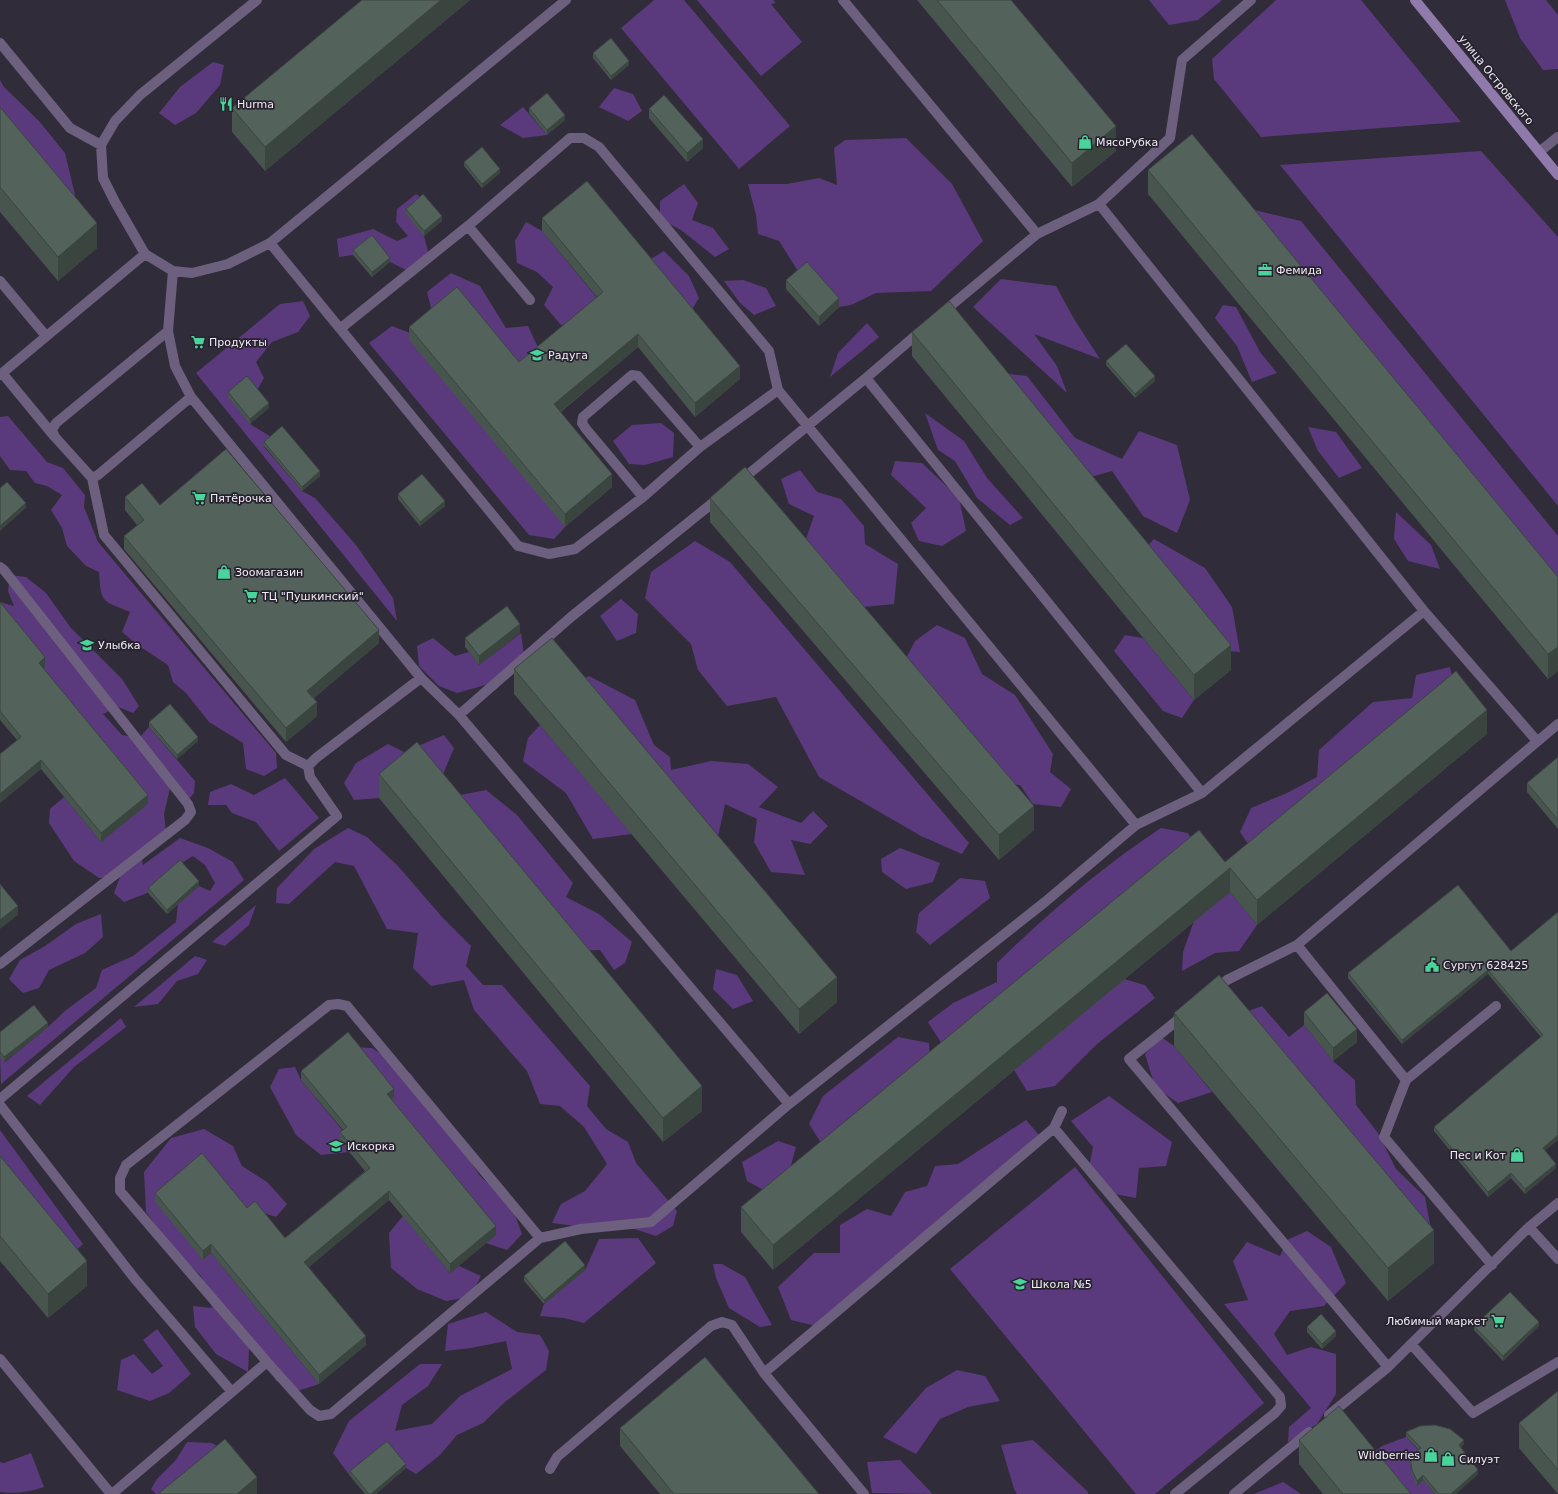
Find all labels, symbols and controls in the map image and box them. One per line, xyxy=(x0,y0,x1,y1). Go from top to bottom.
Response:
street label: улица Островского xyxy=(1456,33,1536,128)
restaurant icon: Hurma xyxy=(218,96,234,112)
place label: Hurma xyxy=(237,98,274,111)
shop icon: МясоРубка xyxy=(1077,134,1093,150)
place label: МясоРубка xyxy=(1096,136,1158,149)
office icon: Фемида xyxy=(1257,262,1273,278)
place label: Фемида xyxy=(1276,264,1322,277)
supermarket icon: Продукты xyxy=(190,334,206,350)
place label: Продукты xyxy=(209,336,267,349)
school or university icon: Радуга xyxy=(529,347,545,363)
place label: Радуга xyxy=(548,349,588,362)
supermarket icon: Пятёрочка xyxy=(191,490,207,506)
place label: Пятёрочка xyxy=(210,492,272,505)
shop icon: Зоомагазин xyxy=(216,564,232,580)
place label: Зоомагазин xyxy=(235,566,303,579)
supermarket icon: ТЦ "Пушкинский" xyxy=(243,588,259,604)
place label: ТЦ "Пушкинский" xyxy=(261,590,364,603)
school or university icon: Улыбка xyxy=(79,637,95,653)
place label: Улыбка xyxy=(98,639,141,652)
public building icon: Сургут 628425 xyxy=(1424,957,1440,973)
place label: Сургут 628425 xyxy=(1443,959,1528,972)
school or university icon: Искорка xyxy=(328,1138,344,1154)
place label: Искорка xyxy=(347,1140,395,1153)
shop icon: Пес и Кот xyxy=(1509,1147,1525,1163)
place label: Пес и Кот xyxy=(1450,1149,1507,1162)
school or university icon: Школа №5 xyxy=(1012,1276,1028,1292)
place label: Школа №5 xyxy=(1031,1278,1092,1291)
supermarket icon: Любимый маркет xyxy=(1490,1313,1506,1329)
place label: Любимый маркет xyxy=(1386,1315,1488,1328)
shop icon: Wildberries xyxy=(1423,1447,1439,1463)
place label: Wildberries xyxy=(1358,1449,1420,1462)
shop icon: Силуэт xyxy=(1440,1451,1456,1467)
place label: Силуэт xyxy=(1459,1453,1500,1466)

